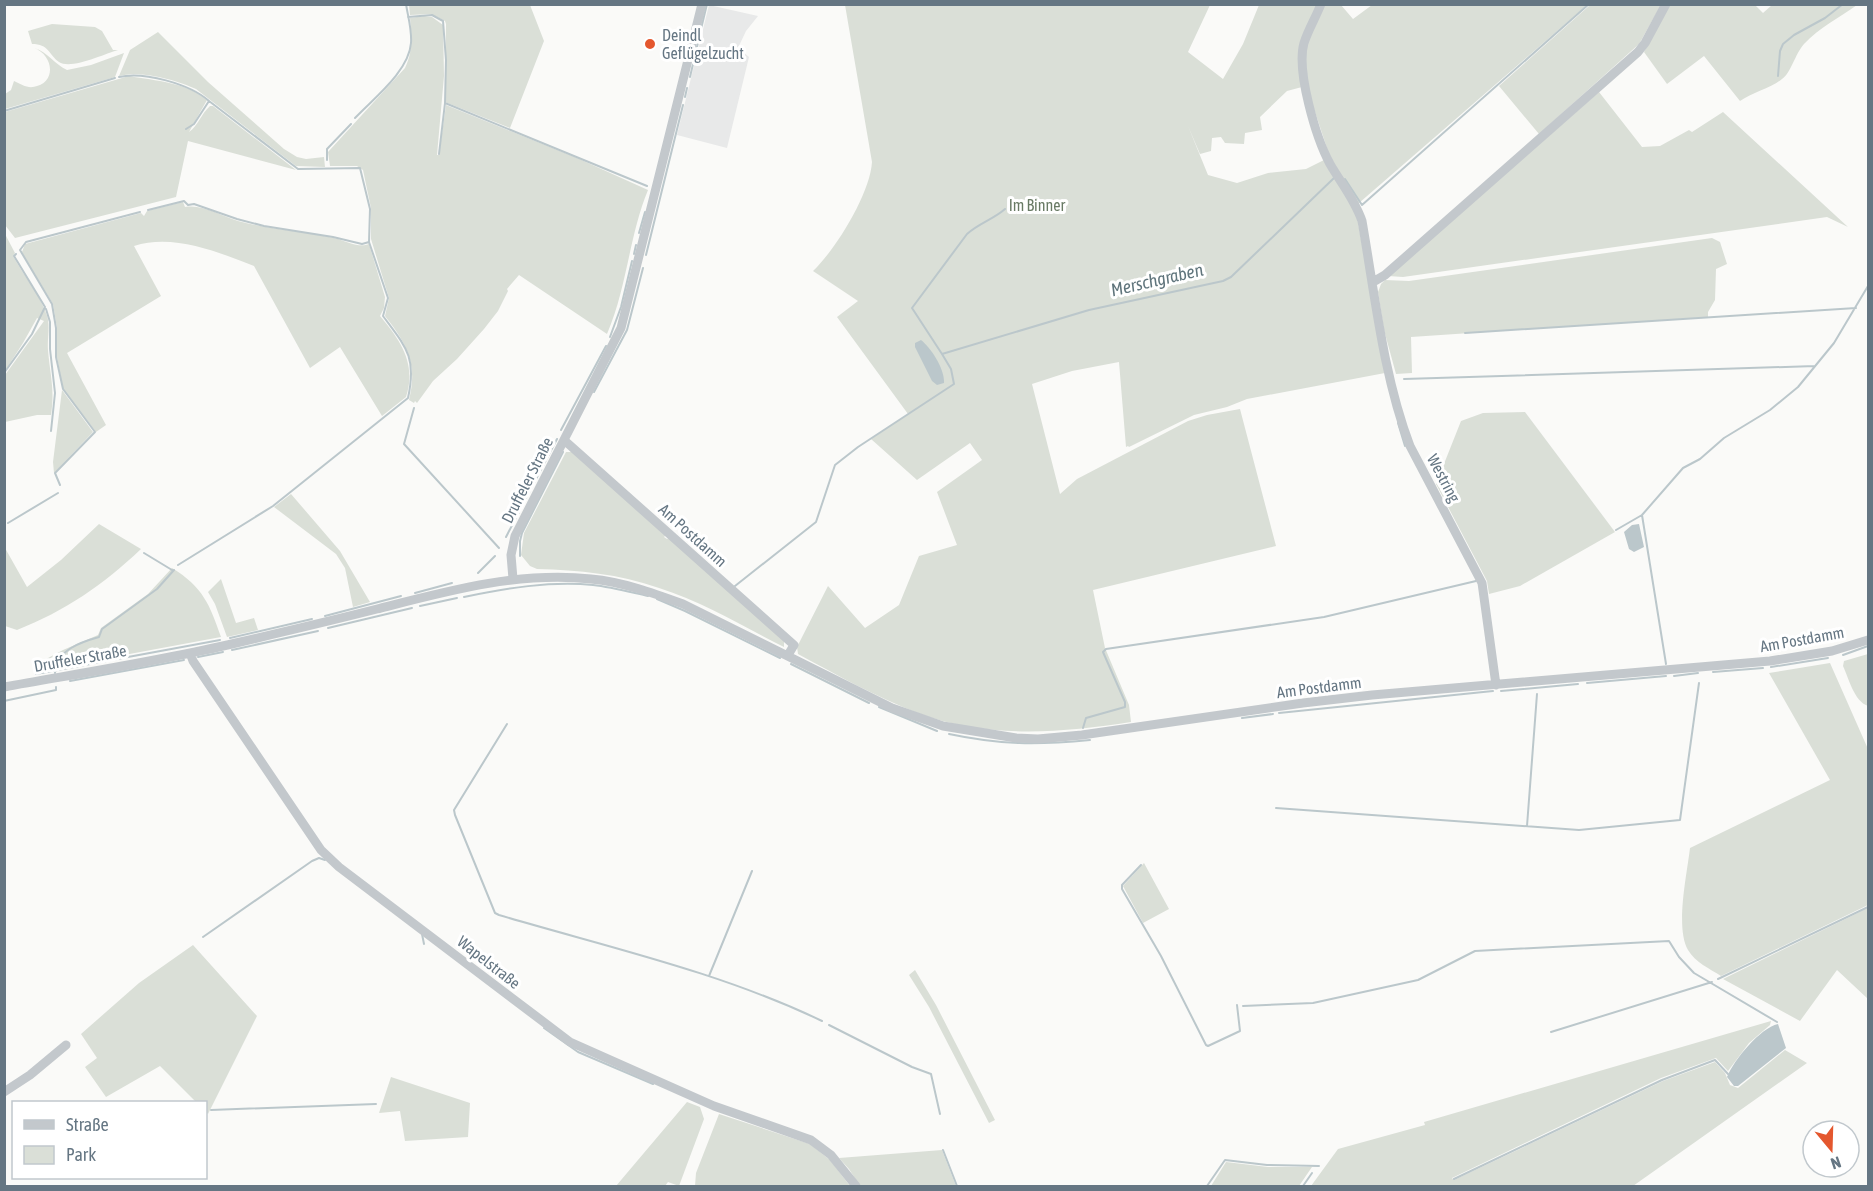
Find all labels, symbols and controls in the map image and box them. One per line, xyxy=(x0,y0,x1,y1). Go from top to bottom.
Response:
place label: Deindl Geflügelzucht xyxy=(662,26,744,63)
marker: Deindl Geflügelzucht xyxy=(643,37,657,51)
park label: Im Binner xyxy=(1009,196,1066,214)
water label: Merschgraben xyxy=(1109,259,1205,300)
street label: Druffeler Straße xyxy=(498,434,556,526)
street label: Westring xyxy=(1423,451,1464,506)
street label: Am Postdamm xyxy=(655,500,731,570)
street label: Am Postdamm xyxy=(1759,623,1845,655)
street label: Druffeler Straße xyxy=(32,641,128,675)
street label: Am Postdamm xyxy=(1276,673,1362,701)
street label: Wapelstraße xyxy=(453,932,524,993)
legend xyxy=(12,1101,207,1179)
text: Straße xyxy=(66,1114,109,1135)
north arrow xyxy=(1801,1119,1861,1179)
text: Park xyxy=(66,1144,96,1165)
text: N xyxy=(1828,1153,1843,1173)

